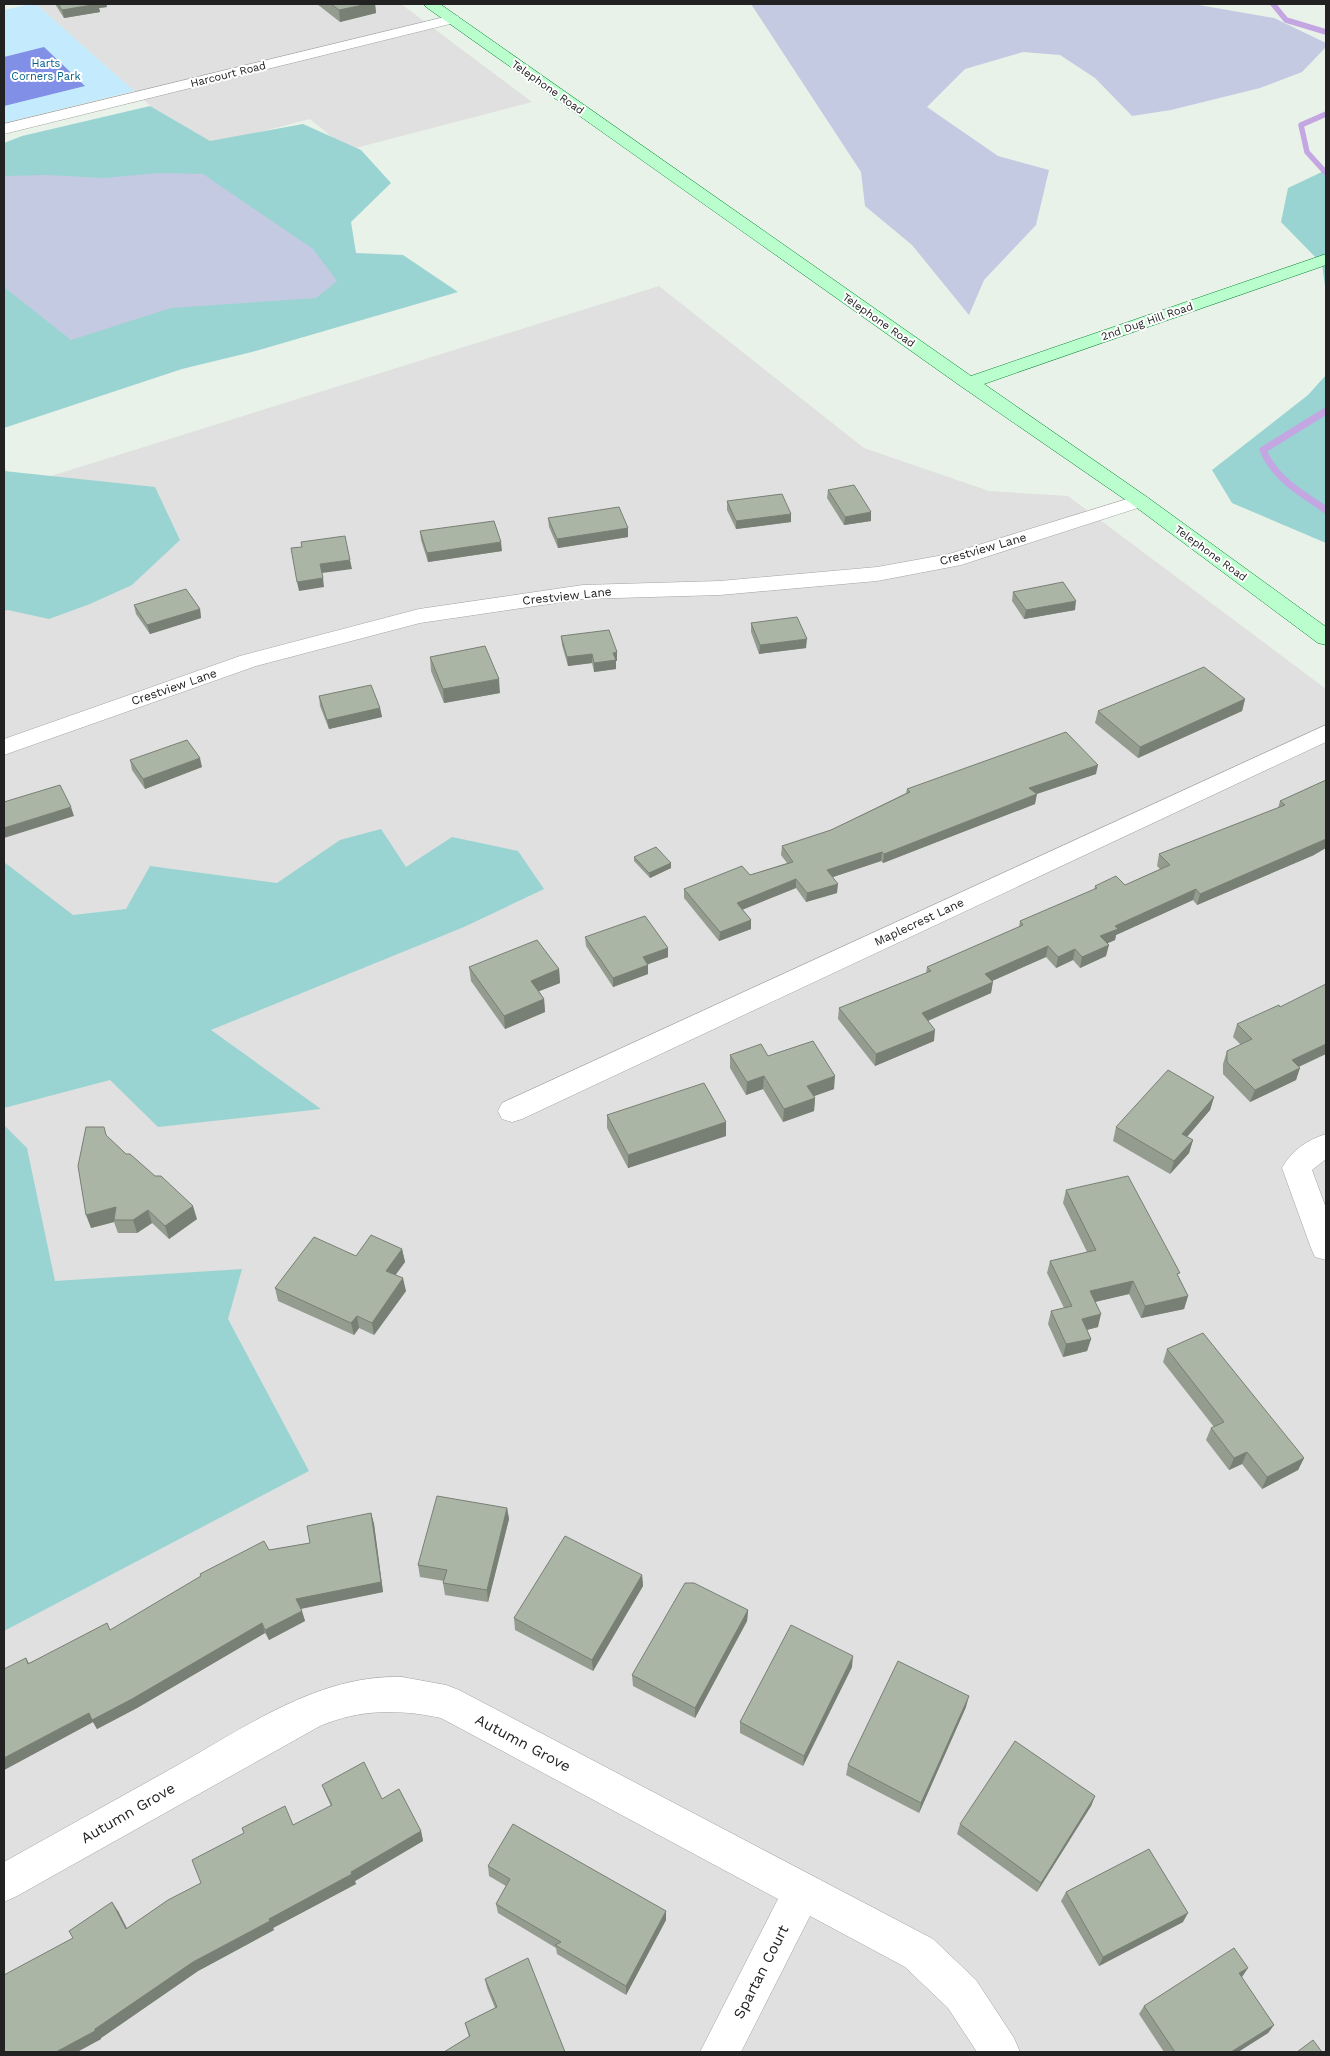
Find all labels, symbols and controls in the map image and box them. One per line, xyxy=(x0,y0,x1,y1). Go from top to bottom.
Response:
park label: Harts Corners Park xyxy=(11,57,81,83)
street label: Telephone Road xyxy=(509,58,586,117)
street label: Harcourt Road xyxy=(189,59,267,90)
street label: Telephone Road xyxy=(840,291,917,350)
street label: 2nd Dug Hill Road xyxy=(1100,300,1195,343)
street label: Telephone Road xyxy=(1172,523,1249,584)
street label: Crestview Lane xyxy=(938,530,1028,568)
street label: Crestview Lane xyxy=(522,584,612,608)
street label: Crestview Lane xyxy=(129,666,219,708)
street label: Maplecrest Lane xyxy=(872,895,966,949)
street label: Autumn Grove xyxy=(472,1710,574,1776)
street label: Autumn Grove xyxy=(78,1779,178,1847)
street label: Spartan Court xyxy=(730,1921,793,2022)

